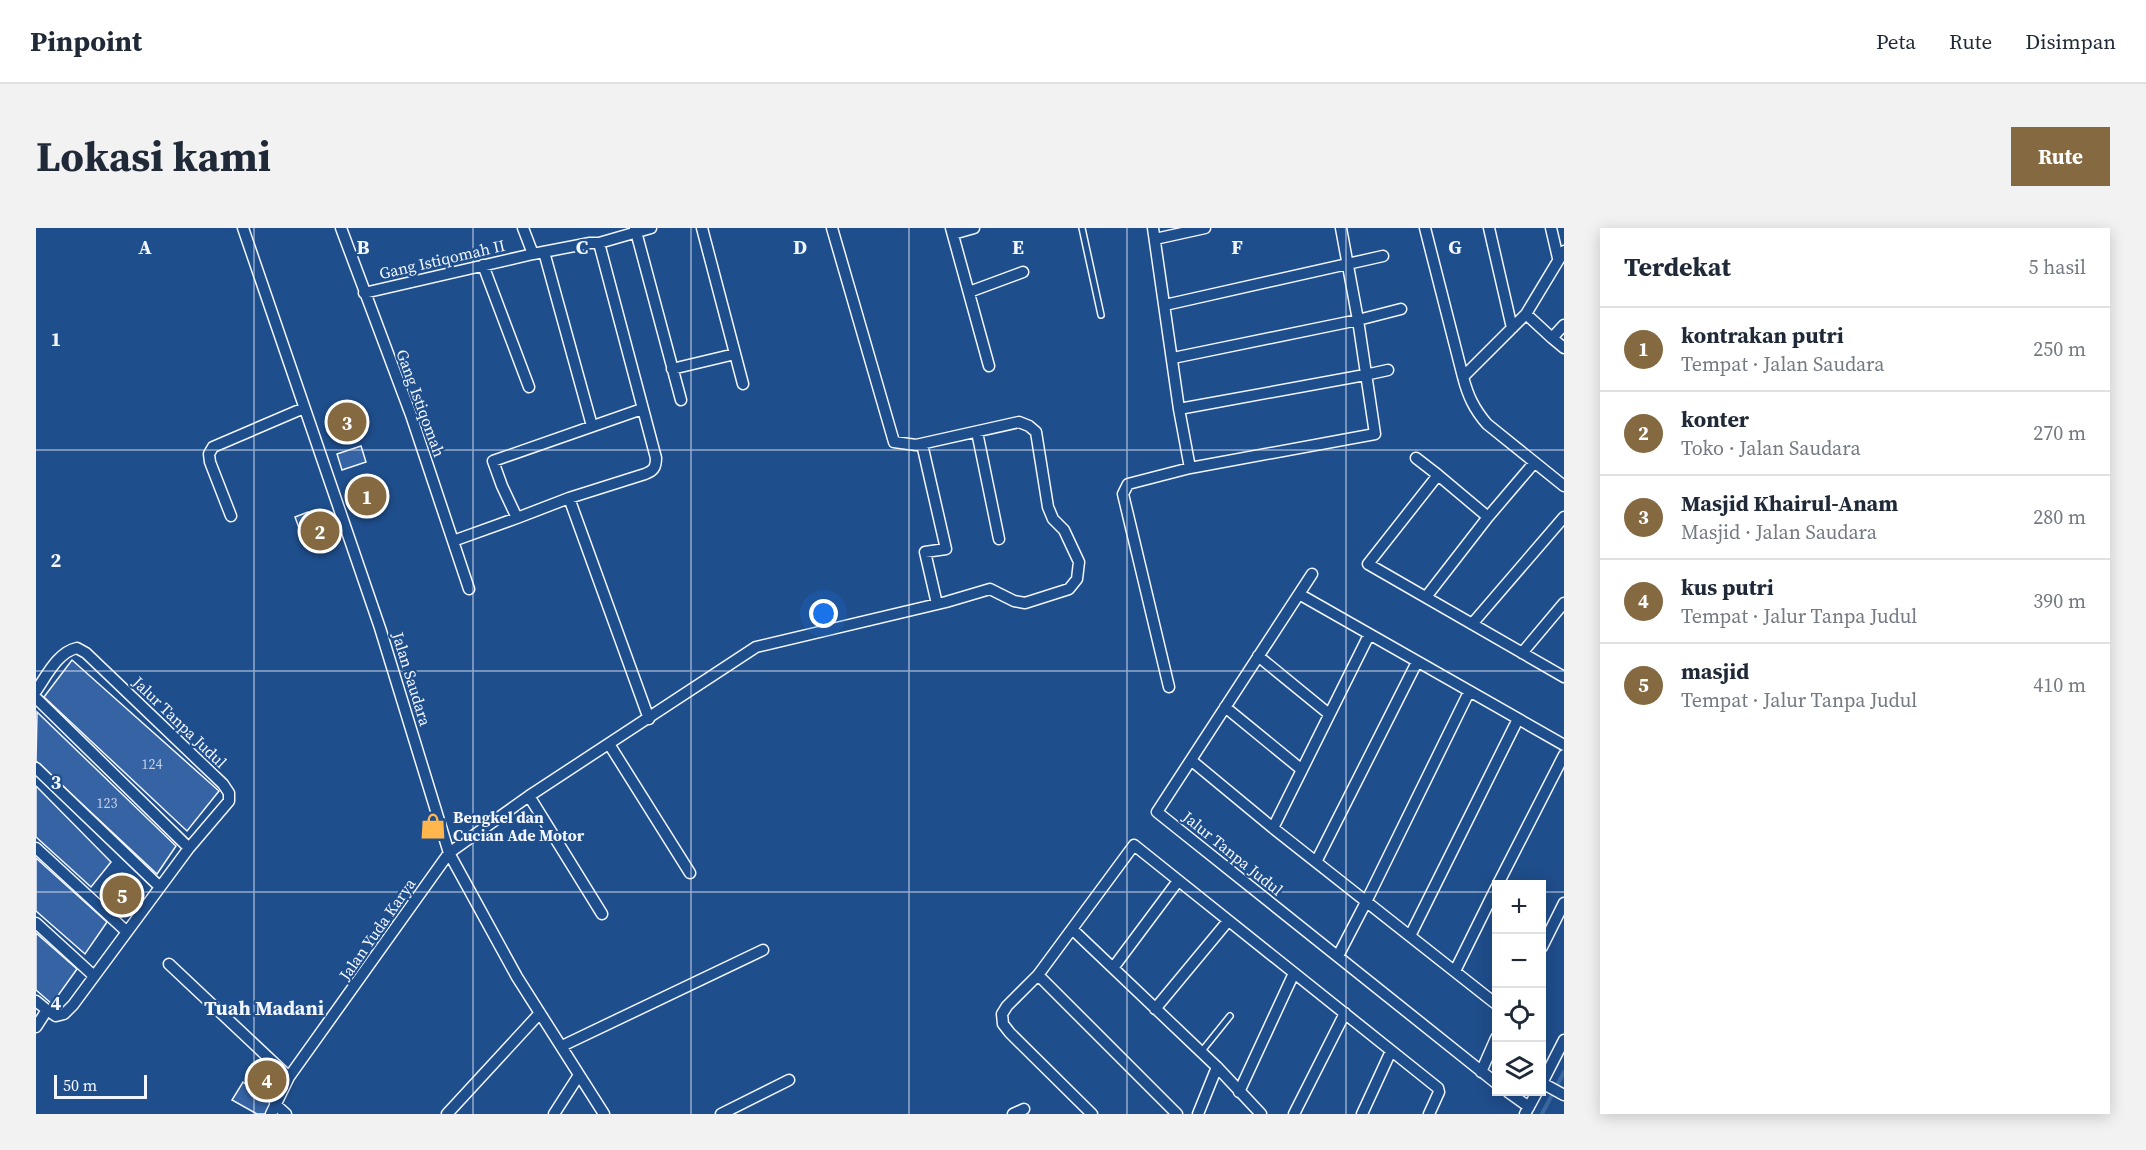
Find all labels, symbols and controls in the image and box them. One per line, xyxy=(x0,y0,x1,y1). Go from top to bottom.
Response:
text: Pinpoint xyxy=(30,22,142,60)
text: Peta xyxy=(1876,27,1916,56)
text: Rute xyxy=(1949,27,1992,56)
text: Disimpan xyxy=(2025,27,2116,56)
text: Lokasi kami xyxy=(36,127,271,185)
button: Rute xyxy=(2011,127,2110,186)
text: A xyxy=(138,233,152,261)
text: B xyxy=(356,233,370,261)
text: C xyxy=(576,233,588,261)
text: D xyxy=(793,233,807,261)
text: E xyxy=(1012,233,1024,261)
text: F xyxy=(1231,233,1243,261)
text: G xyxy=(1448,233,1462,261)
street label: Gang Istiqomah II xyxy=(377,234,507,284)
text: Terdekat xyxy=(1624,249,1731,285)
text: 5 hasil xyxy=(2029,253,2086,281)
text: kontrakan putri xyxy=(1681,320,1844,350)
text: 1 xyxy=(51,325,61,353)
text: 1 xyxy=(1638,335,1649,363)
text: 250 m xyxy=(2033,335,2086,363)
street label: Gang Istiqomah xyxy=(391,346,451,460)
text: Tempat · Jalan Saudara xyxy=(1681,350,1885,378)
pin: 3 xyxy=(328,400,366,444)
text: konter xyxy=(1681,404,1749,434)
text: 2 xyxy=(1638,419,1649,447)
text: 270 m xyxy=(2033,419,2086,447)
text: Toko · Jalan Saudara xyxy=(1681,434,1861,462)
pin: 1 xyxy=(348,474,386,518)
text: Masjid Khairul-Anam xyxy=(1681,488,1898,518)
text: 3 xyxy=(1638,503,1649,531)
text: 280 m xyxy=(2033,503,2086,531)
pin: 2 xyxy=(300,508,340,554)
text: Masjid · Jalan Saudara xyxy=(1681,518,1877,546)
text: 2 xyxy=(51,546,62,574)
text: kus putri xyxy=(1681,572,1774,602)
text: 4 xyxy=(1638,587,1649,615)
text: 390 m xyxy=(2033,587,2086,615)
your location xyxy=(809,599,838,628)
text: Tempat · Jalur Tanpa Judul xyxy=(1681,602,1917,630)
street label: Jalan Saudara xyxy=(387,628,437,729)
text: masjid xyxy=(1681,656,1749,686)
street label: Jalur Tanpa Judul xyxy=(127,671,232,773)
text: 5 xyxy=(1638,671,1649,699)
text: 410 m xyxy=(2033,671,2086,699)
text: Tempat · Jalur Tanpa Judul xyxy=(1681,686,1917,714)
house number: 124 xyxy=(142,754,163,774)
text: 3 xyxy=(51,768,62,796)
house number: 123 xyxy=(97,793,118,813)
street label: Jalur Tanpa Judul xyxy=(1177,805,1288,900)
place label: Bengkel dan Cucian Ade Motor xyxy=(453,806,585,846)
shop icon: Bengkel dan Cucian Ade Motor xyxy=(418,811,448,841)
pin: 5 xyxy=(102,872,142,918)
street label: Jalan Yuda Karya xyxy=(333,873,421,985)
map controls xyxy=(1492,880,1546,1096)
button: + xyxy=(1492,880,1546,934)
button: − xyxy=(1492,934,1546,988)
button: locate xyxy=(1492,988,1546,1042)
text: 4 xyxy=(51,989,62,1017)
district label: Tuah Madani xyxy=(204,994,324,1022)
button: layers xyxy=(1492,1042,1546,1096)
pin: 4 xyxy=(248,1058,286,1102)
scale bar xyxy=(54,1072,147,1100)
text: 50 m xyxy=(63,1074,97,1096)

